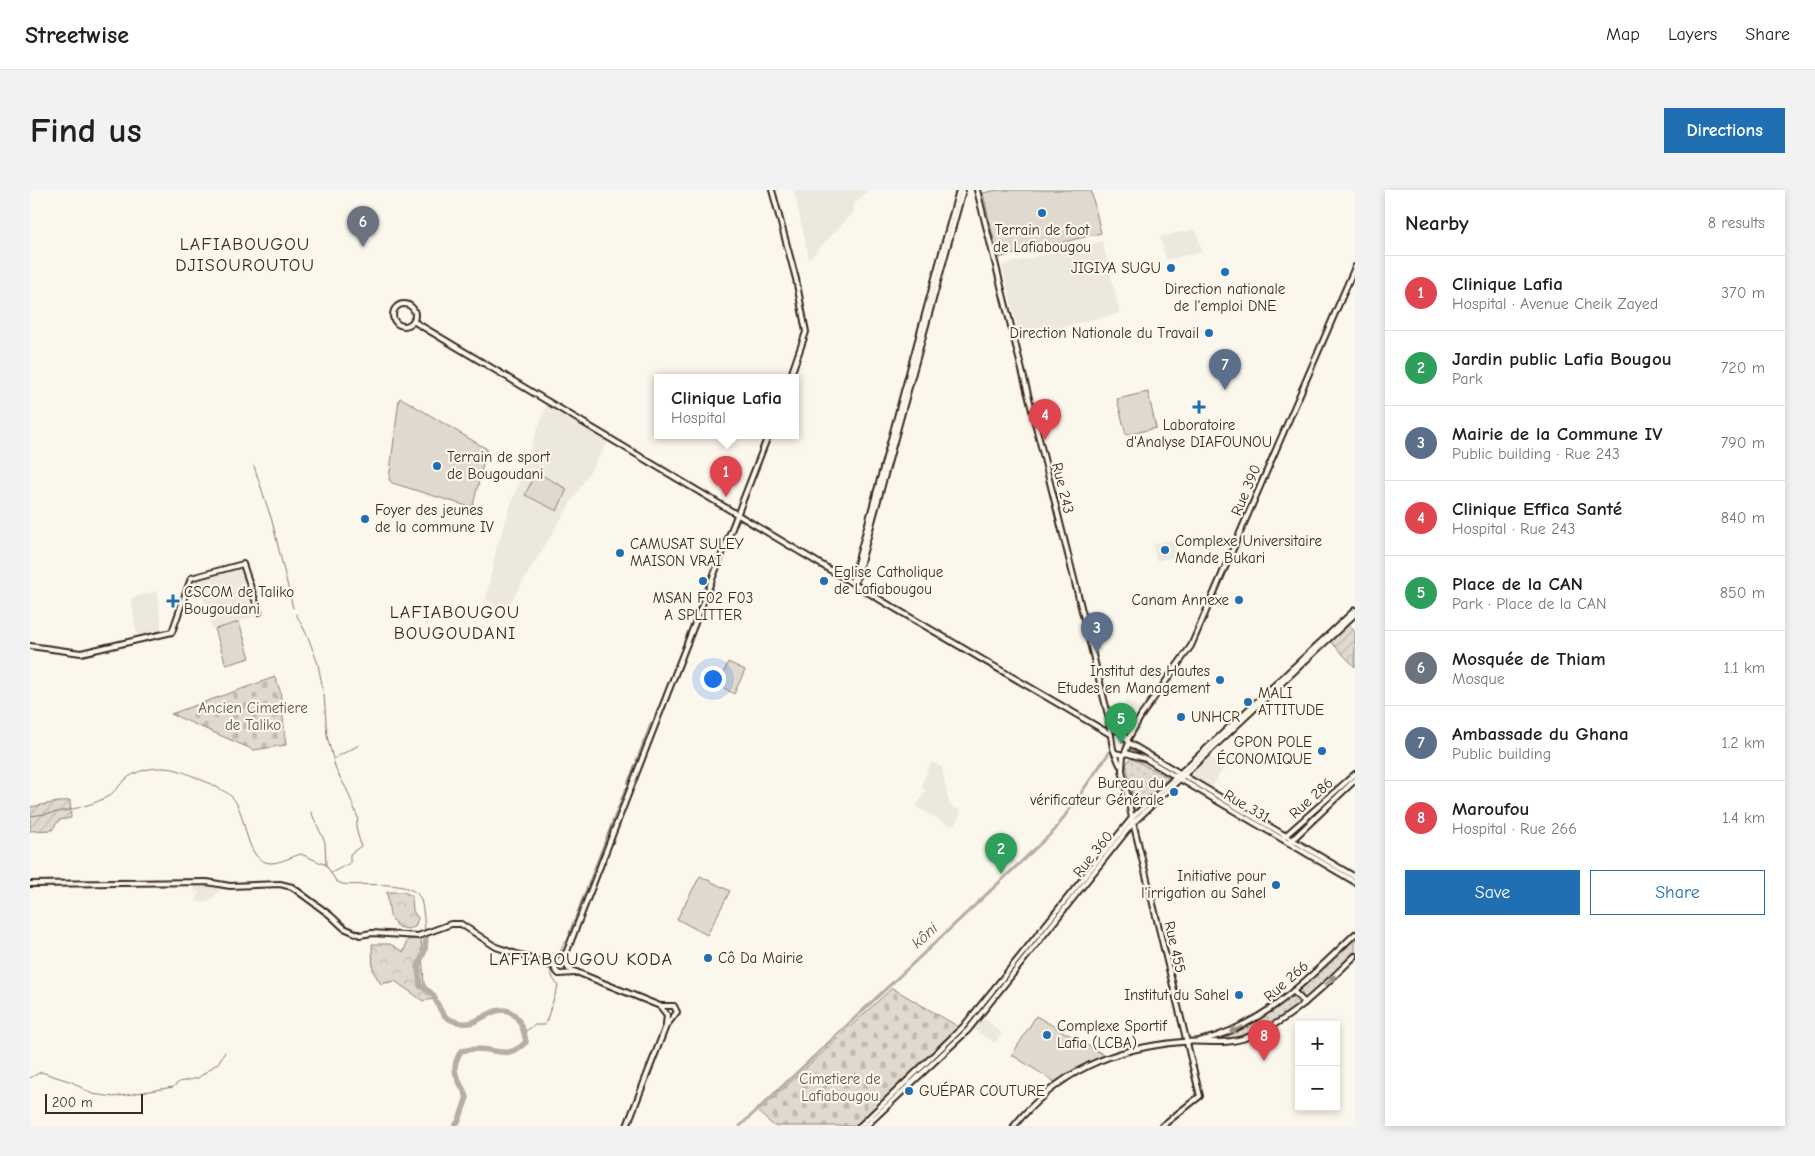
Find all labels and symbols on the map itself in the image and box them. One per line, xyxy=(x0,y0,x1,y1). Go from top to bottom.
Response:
pin: 6 xyxy=(347,206,379,247)
marker: Terrain de foot de Lafiabougou xyxy=(1036,207,1048,219)
place label: Terrain de foot de Lafiabougou xyxy=(993,221,1091,256)
district label: LAFIABOUGOU DJISOUROUTOU xyxy=(175,234,315,276)
place label: JIGIYA SUGU xyxy=(1071,259,1161,277)
marker: JIGIYA SUGU xyxy=(1165,262,1177,274)
marker: Direction nationale de l'emploi DNE xyxy=(1219,266,1231,278)
place label: Direction nationale de l'emploi DNE xyxy=(1165,280,1286,315)
place label: Direction Nationale du Travail xyxy=(1009,324,1199,342)
marker: Direction Nationale du Travail xyxy=(1203,327,1215,339)
pin: 7 xyxy=(1209,349,1241,390)
pin: 4 xyxy=(1029,399,1061,440)
marker: Laboratoire d'Analyse DIAFOUNOU xyxy=(1192,400,1206,414)
place label: Laboratoire d'Analyse DIAFOUNOU xyxy=(1126,416,1272,451)
place label: Terrain de sport de Bougoudani xyxy=(447,448,551,483)
pin: 1 xyxy=(710,456,742,497)
marker: Terrain de sport de Bougoudani xyxy=(431,460,443,472)
street label: Rue 243 xyxy=(1048,461,1078,515)
street label: Rue 390 xyxy=(1227,462,1265,518)
place label: Foyer des jeunes de la commune IV xyxy=(375,501,494,536)
marker: Foyer des jeunes de la commune IV xyxy=(359,513,371,525)
place label: Complexe Universitaire Mande Bukari xyxy=(1175,532,1322,567)
place label: CAMUSAT SULEY MAISON VRAI xyxy=(630,535,744,570)
marker: Complexe Universitaire Mande Bukari xyxy=(1159,544,1171,556)
marker: CAMUSAT SULEY MAISON VRAI xyxy=(614,547,626,559)
place label: Eglise Catholique de Lafiabougou xyxy=(834,563,944,598)
marker: MSAN F02 F03 A SPLITTER xyxy=(697,575,709,587)
marker: Eglise Catholique de Lafiabougou xyxy=(818,575,830,587)
place label: CSCOM de Taliko Bougoudani xyxy=(184,583,294,618)
place label: MSAN F02 F03 A SPLITTER xyxy=(653,589,753,624)
place label: Canam Annexe xyxy=(1131,591,1229,609)
marker: CSCOM de Taliko Bougoudani xyxy=(166,594,180,608)
marker: Canam Annexe xyxy=(1233,594,1245,606)
district label: LAFIABOUGOU BOUGOUDANI xyxy=(390,602,520,644)
pin: 3 xyxy=(1081,612,1113,653)
place label: Institut des Hautes Etudes en Management xyxy=(1057,662,1211,697)
your location xyxy=(700,666,726,692)
marker: Institut des Hautes Etudes en Management xyxy=(1214,674,1226,686)
place label: MALI ATTITUDE xyxy=(1258,684,1324,719)
marker: MALI ATTITUDE xyxy=(1242,696,1254,708)
park label: Ancien Cimetiere de Taliko xyxy=(198,699,308,734)
pin: 5 xyxy=(1105,703,1137,744)
place label: UNHCR xyxy=(1191,708,1240,726)
marker: UNHCR xyxy=(1175,711,1187,723)
place label: GPON POLE ÉCONOMIQUE xyxy=(1217,733,1312,768)
marker: GPON POLE ÉCONOMIQUE xyxy=(1316,745,1328,757)
place label: Bureau du vérificateur Générale xyxy=(1029,774,1164,809)
street label: Rue 286 xyxy=(1285,774,1337,822)
marker: Bureau du vérificateur Générale xyxy=(1168,786,1180,798)
street label: Rue 331 xyxy=(1221,786,1273,826)
street label: Rue 360 xyxy=(1069,827,1117,881)
pin: 2 xyxy=(985,833,1017,874)
place label: Initiative pour l'irrigation au Sahel xyxy=(1141,867,1266,902)
marker: Initiative pour l'irrigation au Sahel xyxy=(1270,879,1282,891)
water label: kôni xyxy=(908,919,942,952)
street label: Rue 455 xyxy=(1160,919,1190,975)
district label: LAFIABOUGOU KODA xyxy=(489,949,673,970)
place label: Cô Da Mairie xyxy=(718,949,803,967)
marker: Cô Da Mairie xyxy=(702,952,714,964)
street label: Rue 266 xyxy=(1260,957,1312,1005)
one-way arrow xyxy=(1324,974,1336,986)
place label: Institut du Sahel xyxy=(1124,986,1229,1004)
marker: Institut du Sahel xyxy=(1233,989,1245,1001)
place label: Complexe Sportif Lafia (LCBA) xyxy=(1057,1017,1167,1052)
pin: 8 xyxy=(1248,1020,1280,1061)
one-way arrow xyxy=(1229,1026,1243,1034)
marker: Complexe Sportif Lafia (LCBA) xyxy=(1041,1029,1053,1041)
park label: Cimetiere de Lafiabougou xyxy=(799,1070,881,1105)
place label: GUÉPAR COUTURE xyxy=(919,1081,1045,1100)
marker: GUÉPAR COUTURE xyxy=(903,1085,915,1097)
scale bar xyxy=(45,1091,142,1114)

